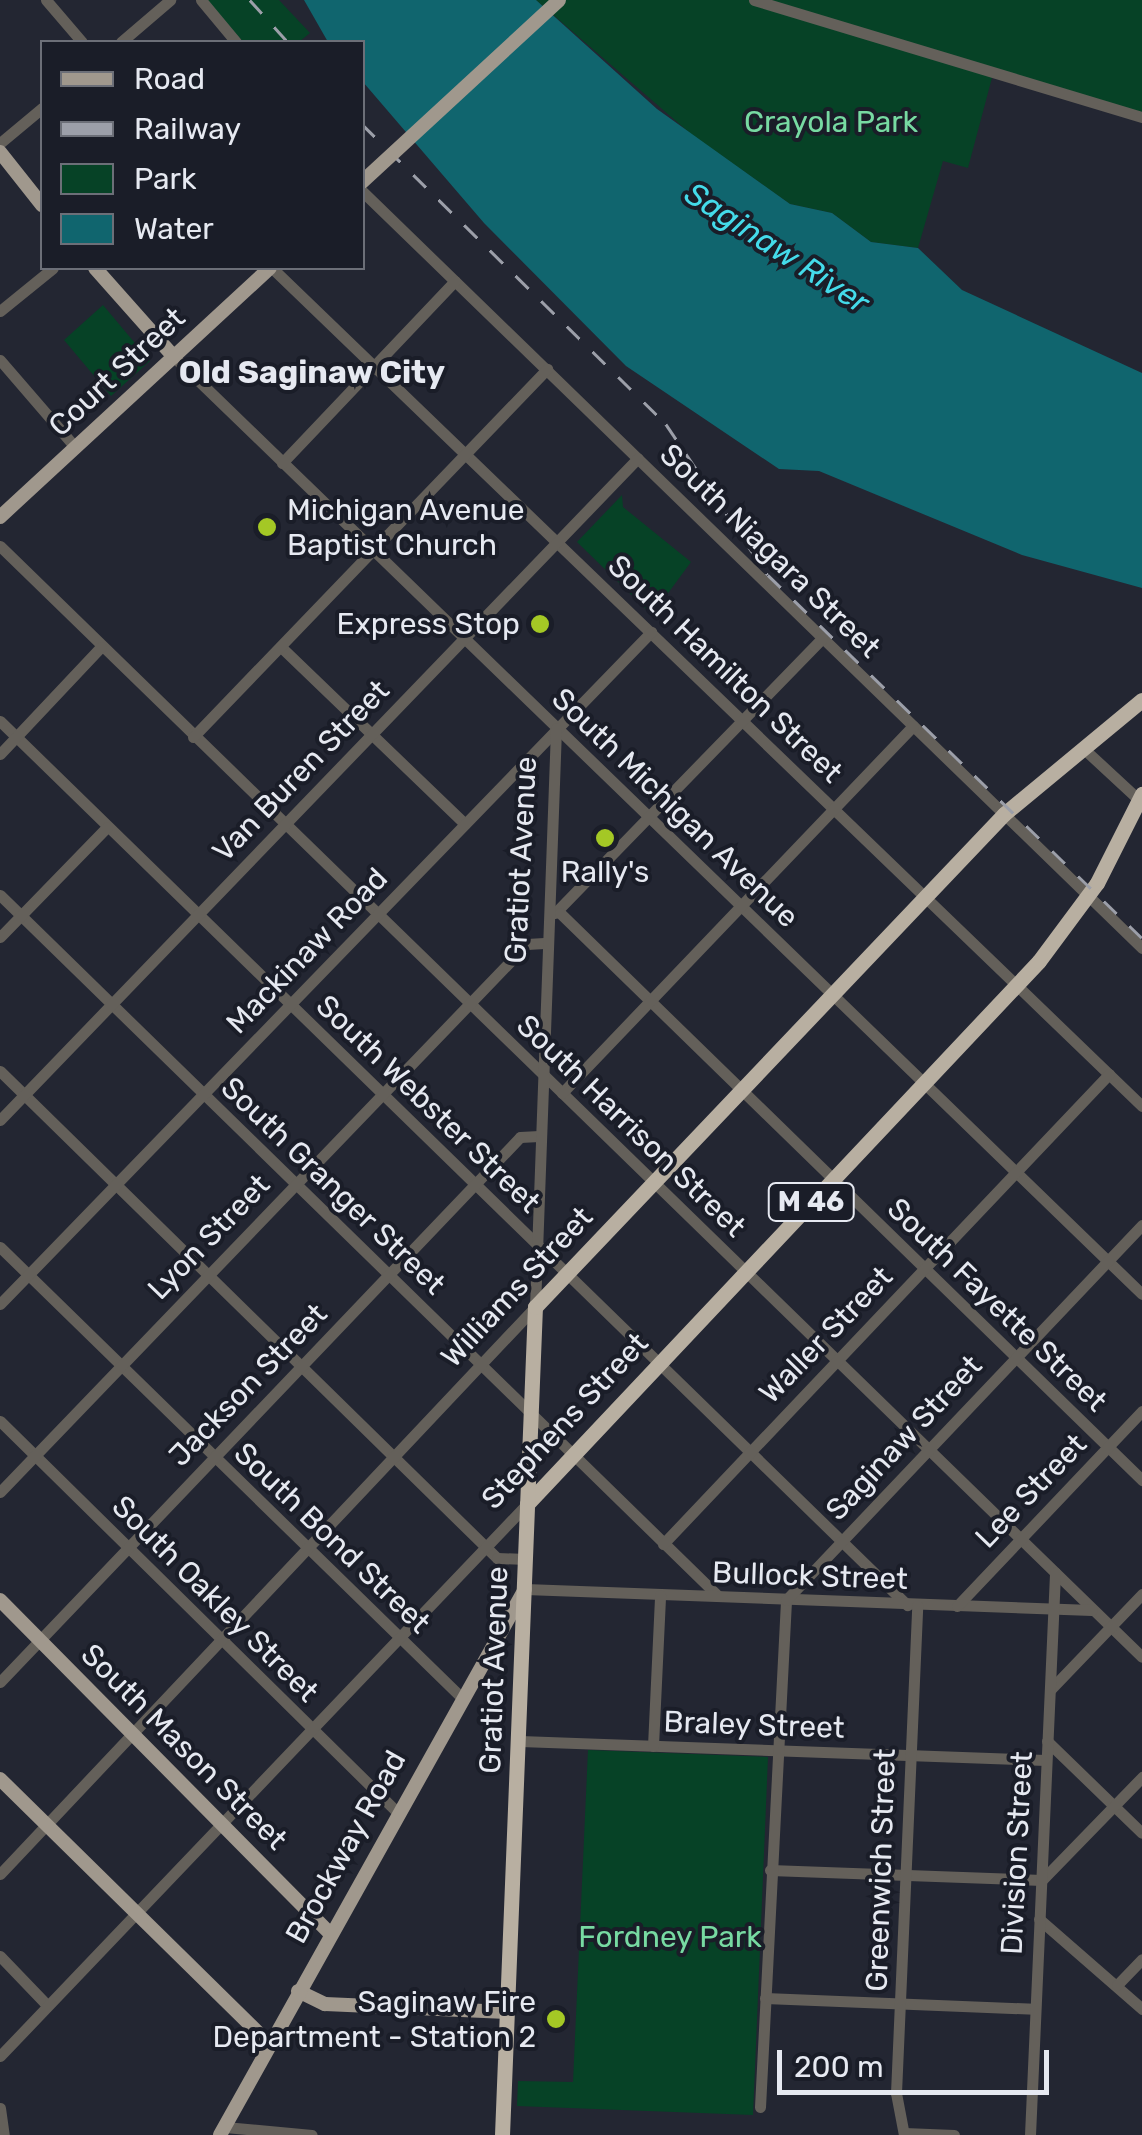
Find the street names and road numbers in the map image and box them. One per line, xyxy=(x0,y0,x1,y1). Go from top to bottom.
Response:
street label: Court Street xyxy=(42,300,192,444)
street label: South Niagara Street xyxy=(652,437,888,665)
street label: South Hamilton Street xyxy=(600,548,850,790)
street label: Van Buren Street xyxy=(205,673,397,869)
street label: South Michigan Avenue xyxy=(544,681,806,935)
street label: Gratiot Avenue xyxy=(498,755,544,965)
street label: Mackinaw Road xyxy=(219,860,395,1042)
street label: South Webster Street xyxy=(308,987,548,1221)
street label: South Harrison Street xyxy=(509,1007,753,1245)
street label: South Granger Street xyxy=(213,1070,453,1302)
street label: Lyon Street xyxy=(141,1167,277,1307)
road number: M 46 xyxy=(766,1179,856,1225)
street label: South Fayette Street xyxy=(880,1191,1114,1419)
street label: Williams Street xyxy=(434,1199,600,1375)
street label: Waller Street xyxy=(752,1259,900,1411)
street label: Jackson Street xyxy=(161,1296,335,1474)
street label: Stephens Street xyxy=(474,1325,656,1517)
street label: Saginaw Street xyxy=(818,1348,990,1528)
street label: Lee Street xyxy=(968,1427,1094,1555)
street label: South Bond Street xyxy=(226,1435,438,1641)
street label: South Oakley Street xyxy=(104,1488,326,1710)
street label: Bullock Street xyxy=(711,1555,909,1597)
street label: Gratiot Avenue xyxy=(472,1565,516,1775)
street label: South Mason Street xyxy=(74,1637,294,1857)
street label: Braley Street xyxy=(662,1704,846,1746)
street label: Brockway Road xyxy=(278,1744,414,1950)
street label: Greenwich Street xyxy=(859,1748,903,1992)
street label: Division Street xyxy=(994,1750,1040,1956)

